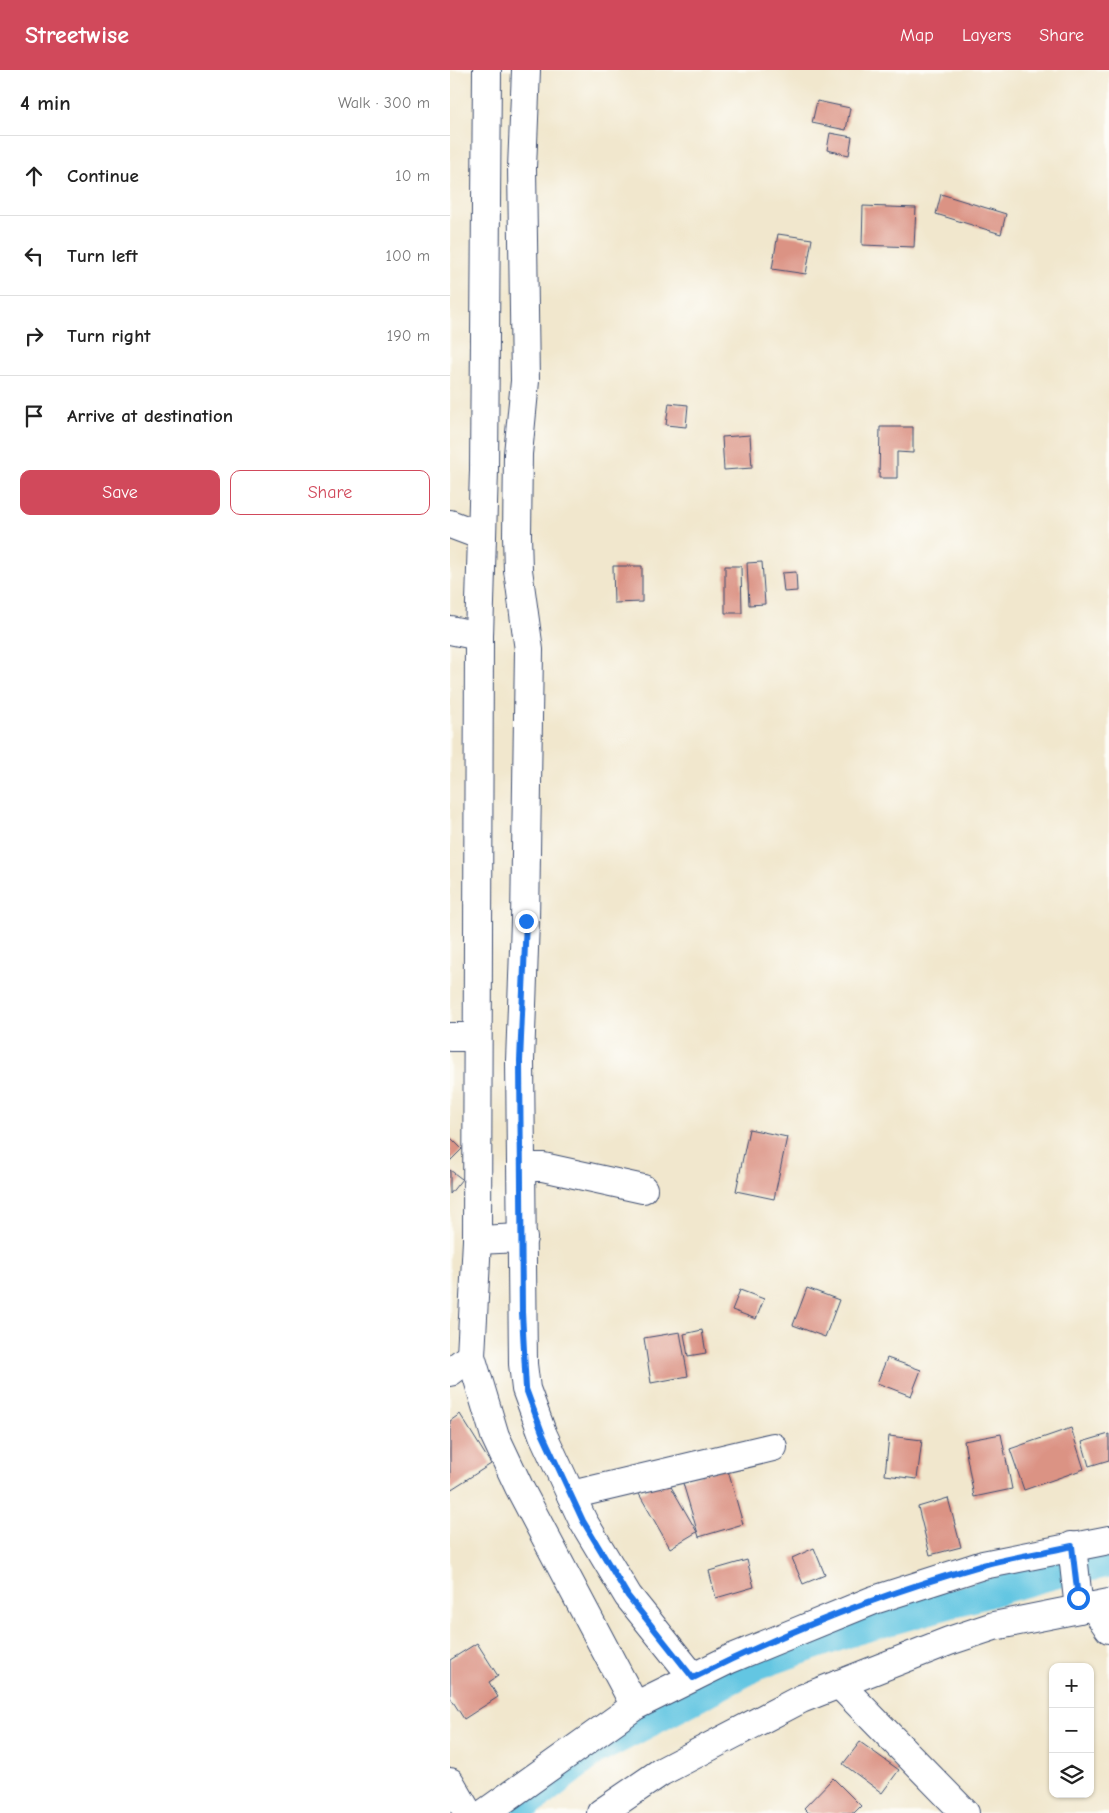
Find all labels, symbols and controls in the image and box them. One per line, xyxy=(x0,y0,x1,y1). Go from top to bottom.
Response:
text: Streetwise xyxy=(25,21,129,49)
text: Map xyxy=(900,25,934,46)
text: Layers xyxy=(962,25,1011,46)
text: Share xyxy=(1039,25,1084,46)
text: 4 min xyxy=(20,91,71,115)
text: Walk · 300 m xyxy=(338,94,430,112)
icon: ahead xyxy=(20,162,48,190)
text: Continue xyxy=(67,165,139,187)
text: 10 m xyxy=(395,167,430,185)
icon: left xyxy=(20,242,48,270)
text: Turn left xyxy=(67,245,138,267)
text: 100 m xyxy=(386,247,430,265)
icon: right xyxy=(20,322,48,350)
text: Turn right xyxy=(67,325,151,347)
text: 190 m xyxy=(387,327,430,345)
icon: arrive xyxy=(20,402,48,430)
text: Arrive at destination xyxy=(67,405,233,427)
button: Save xyxy=(20,470,220,515)
button: Share xyxy=(230,470,430,515)
route end xyxy=(515,910,538,933)
route start xyxy=(1067,1587,1090,1610)
map controls xyxy=(1049,1663,1094,1798)
button: + xyxy=(1049,1663,1094,1708)
button: − xyxy=(1049,1708,1094,1753)
button: layers xyxy=(1049,1753,1094,1798)

